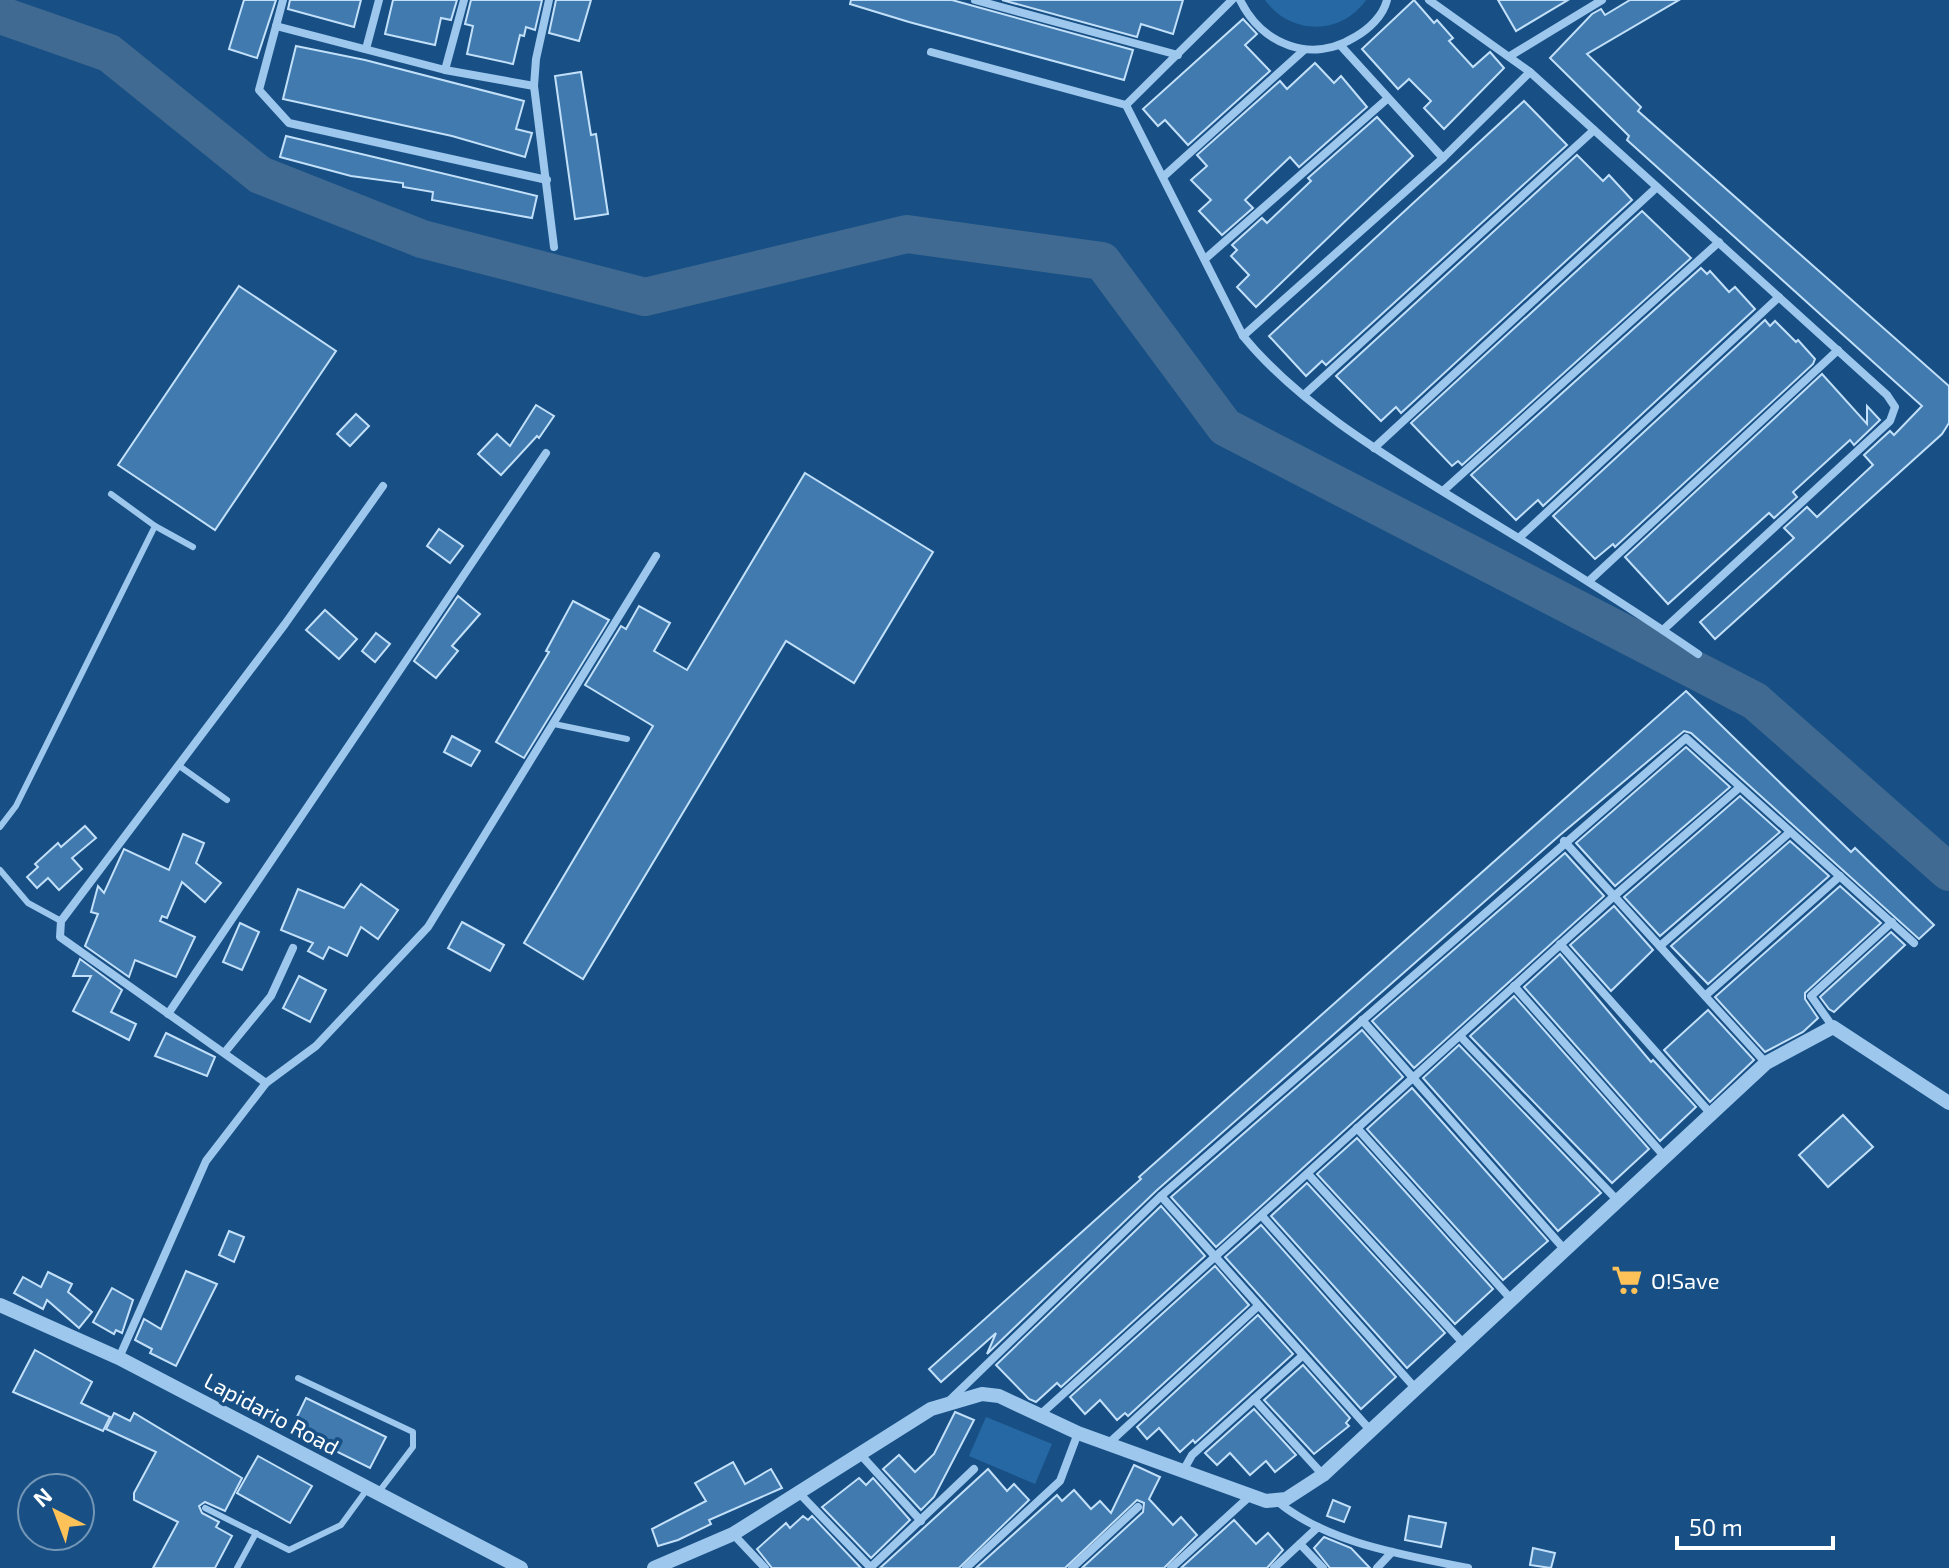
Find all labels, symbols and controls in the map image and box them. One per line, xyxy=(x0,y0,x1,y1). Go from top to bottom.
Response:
supermarket icon: O!Save xyxy=(1610,1263,1644,1297)
place label: O!Save xyxy=(1651,1267,1719,1293)
street label: Lapidario Road xyxy=(200,1367,344,1459)
north arrow xyxy=(16,1472,96,1552)
text: N xyxy=(27,1481,57,1511)
scale bar xyxy=(1677,1500,1833,1550)
text: 50 m xyxy=(1689,1512,1743,1541)

